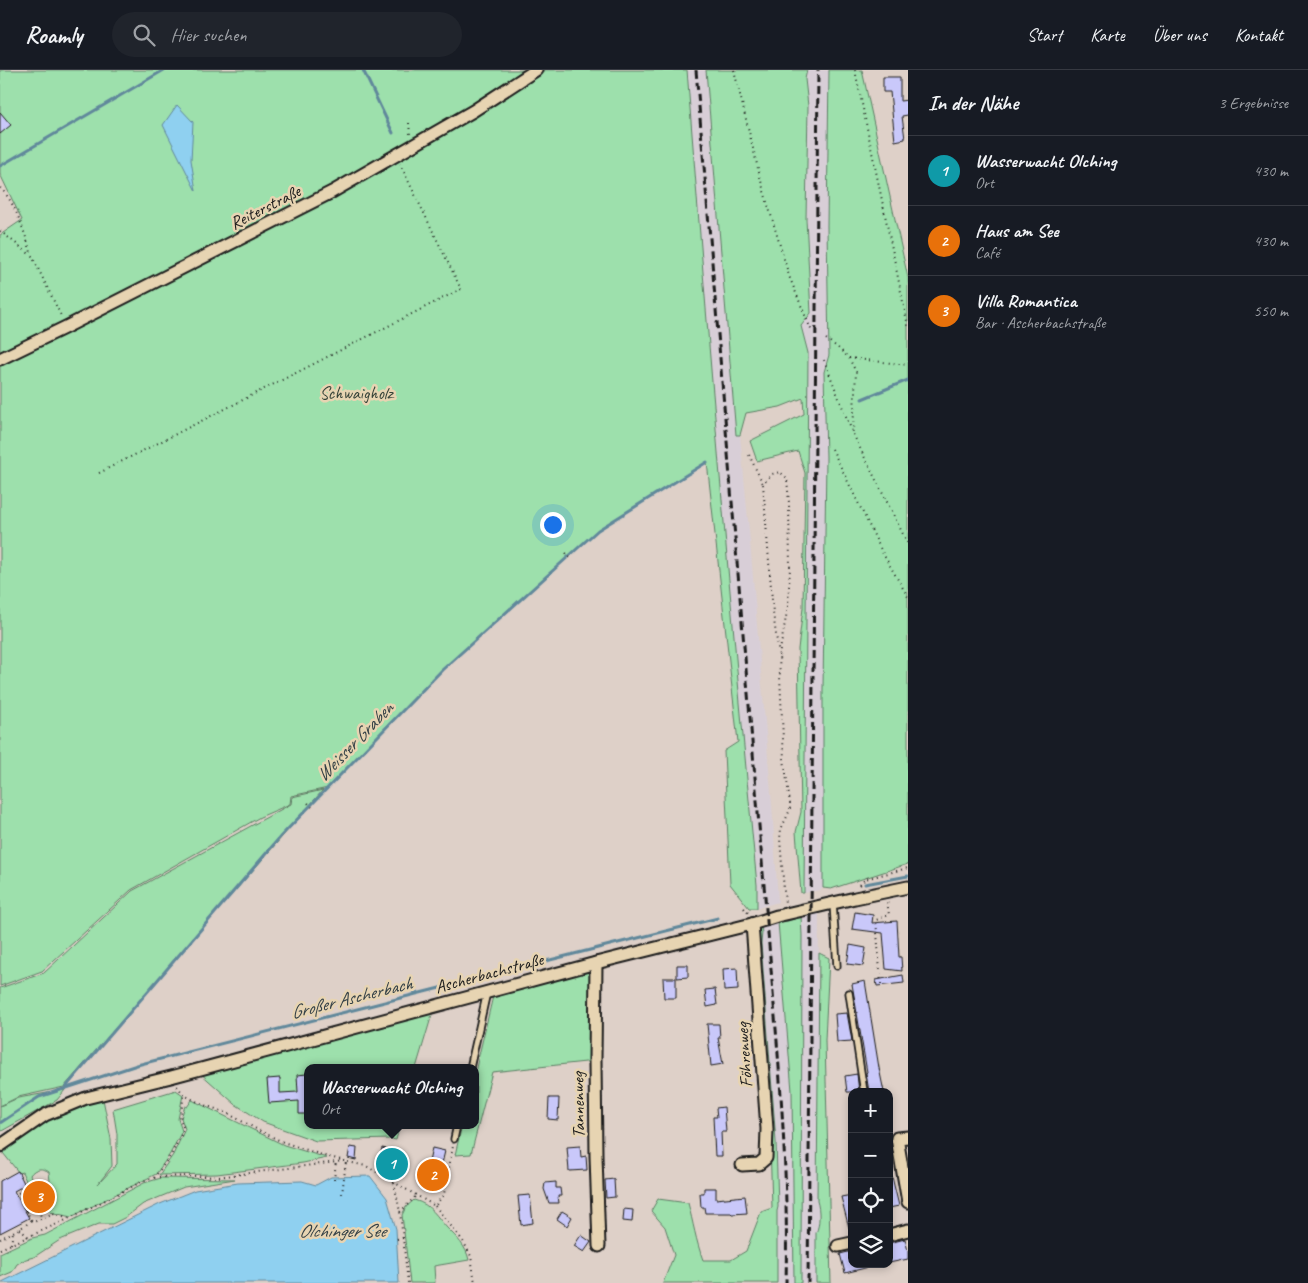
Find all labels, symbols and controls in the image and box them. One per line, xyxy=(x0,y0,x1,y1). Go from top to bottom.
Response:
search box xyxy=(112,12,462,57)
text: Roamly xyxy=(25,20,82,50)
icon: search xyxy=(130,21,158,49)
text: Hier suchen xyxy=(170,23,247,47)
text: Start xyxy=(1027,24,1062,46)
text: Karte xyxy=(1090,24,1125,46)
text: Über uns xyxy=(1153,24,1207,46)
text: Kontakt xyxy=(1235,24,1283,46)
text: In der Nähe xyxy=(928,90,1018,116)
text: 3 Ergebnisse xyxy=(1219,93,1288,113)
text: Wasserwacht Olching xyxy=(975,149,1117,173)
text: 1 xyxy=(940,161,948,181)
text: 430 m xyxy=(1254,161,1288,181)
text: Ort xyxy=(975,173,994,193)
street label: Reiterstraße xyxy=(226,179,305,234)
text: Haus am See xyxy=(975,219,1059,243)
text: 2 xyxy=(940,231,948,251)
text: 430 m xyxy=(1254,231,1288,251)
text: Café xyxy=(975,243,999,263)
text: Villa Romantica xyxy=(975,289,1077,313)
text: 3 xyxy=(940,301,948,321)
text: 550 m xyxy=(1254,301,1288,321)
text: Bar · Ascherbachstraße xyxy=(975,313,1105,333)
park label: Schwaigholz xyxy=(319,382,395,404)
your location xyxy=(540,512,566,538)
water label: Weisser Graben xyxy=(311,695,400,787)
street label: Ascherbachstraße xyxy=(433,948,547,998)
water label: Großer Ascherbach xyxy=(288,971,416,1025)
street label: Föhrenweg xyxy=(731,1020,757,1088)
popup xyxy=(304,1064,479,1129)
street label: Tannenweg xyxy=(566,1070,590,1138)
text: Wasserwacht Olching xyxy=(321,1075,462,1099)
map controls xyxy=(848,1088,893,1268)
button: + xyxy=(848,1088,893,1133)
text: Ort xyxy=(321,1099,340,1119)
button: − xyxy=(848,1133,893,1178)
pin: 1 xyxy=(376,1145,408,1183)
pin: 2 xyxy=(417,1156,449,1194)
pin: 3 xyxy=(23,1178,55,1216)
button: locate xyxy=(848,1178,893,1223)
water label: Olchinger See xyxy=(299,1219,388,1243)
button: layers xyxy=(848,1223,893,1268)

